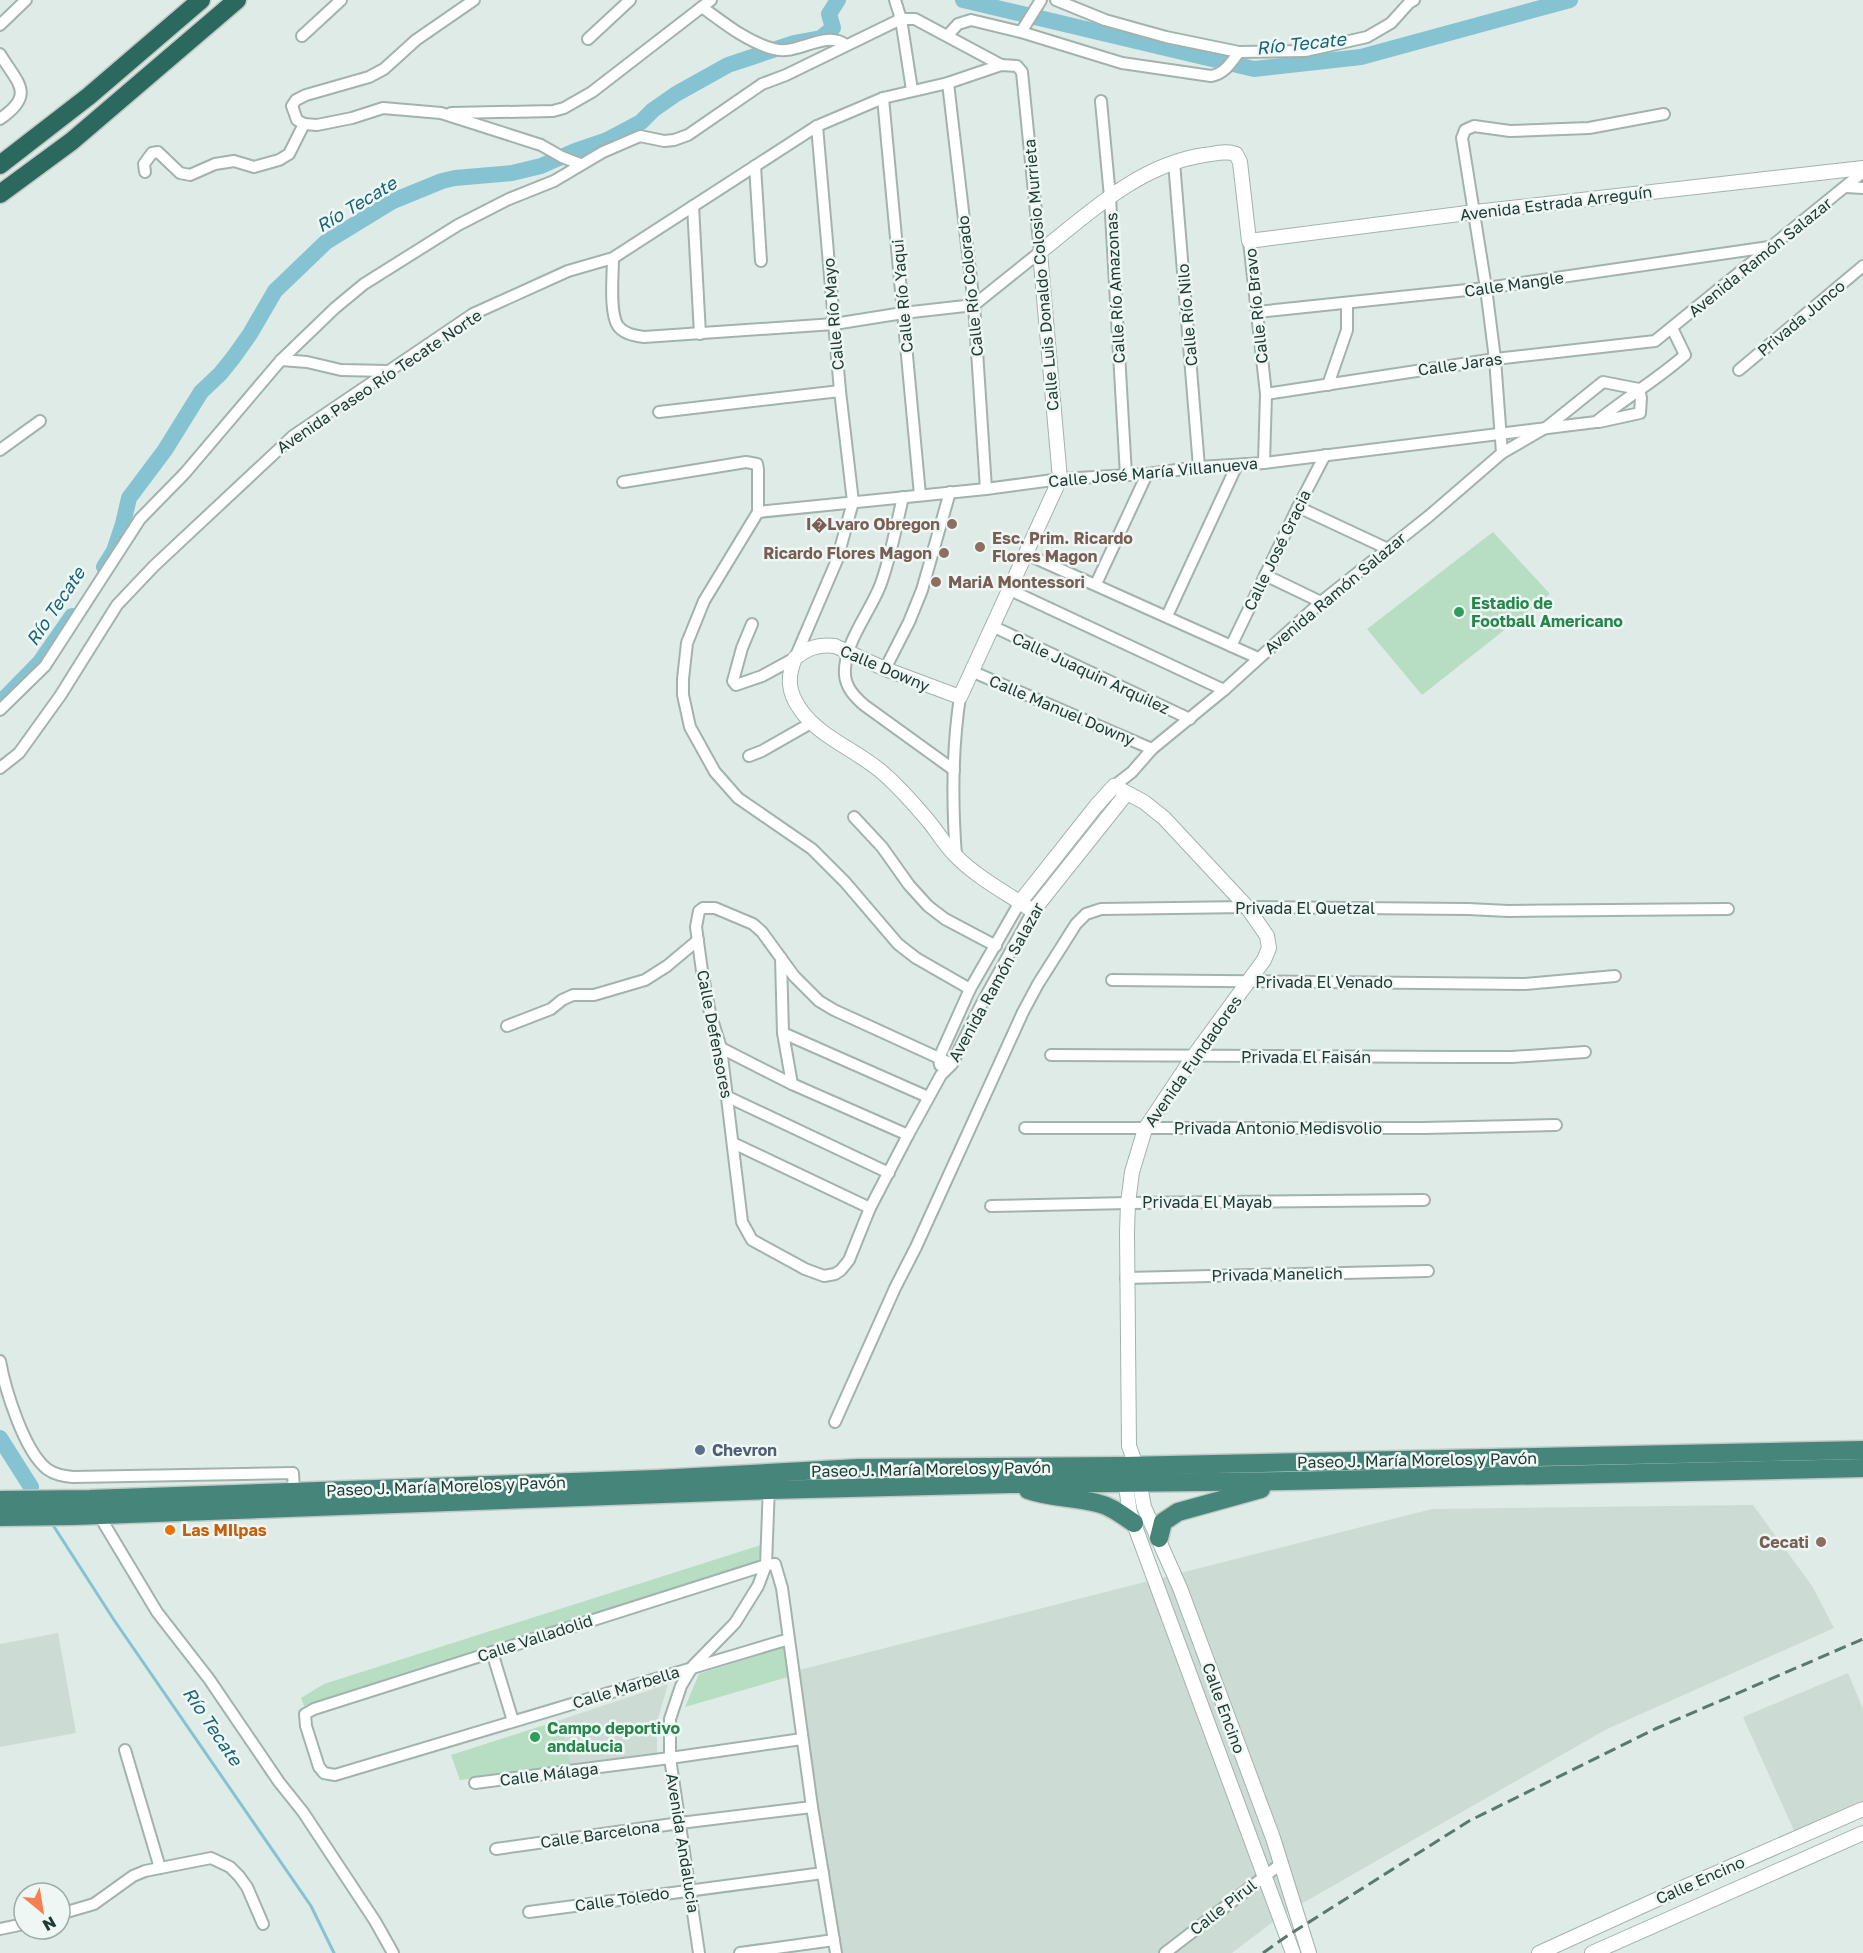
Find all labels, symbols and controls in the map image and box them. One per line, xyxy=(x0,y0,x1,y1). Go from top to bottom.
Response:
water label: Río Tecate xyxy=(1255,27,1348,59)
street label: Calle Luis Donaldo Colosio Murrieta xyxy=(1019,138,1063,412)
water label: Río Tecate xyxy=(312,171,401,237)
street label: Avenida Estrada Arreguín xyxy=(1459,181,1653,225)
street label: Avenida Ramón Salazar xyxy=(1684,193,1836,321)
street label: Calle Río Amazonas xyxy=(1101,212,1129,364)
street label: Calle Río Colorado xyxy=(953,215,987,357)
street label: Calle Río Yaqui xyxy=(887,238,917,354)
street label: Calle Río Bravo xyxy=(1240,247,1272,365)
street label: Calle Río Mayo xyxy=(818,257,848,371)
street label: Calle Río Nilo xyxy=(1173,263,1201,367)
street label: Calle Mangle xyxy=(1463,267,1565,301)
street label: Privada Junco xyxy=(1753,276,1849,360)
street label: Avenida Paseo Río Tecate Norte xyxy=(273,305,485,457)
street label: Calle Jaras xyxy=(1417,348,1503,380)
street label: Calle José María Villanueva xyxy=(1047,453,1259,491)
street label: Calle José Gracia xyxy=(1239,486,1315,614)
place label: I�Lvaro Obregon xyxy=(806,514,940,534)
marker: I�Lvaro Obregon xyxy=(945,517,959,531)
place label: Esc. Prim. Ricardo Flores Magon xyxy=(992,528,1133,566)
street label: Avenida Ramón Salazar xyxy=(1260,528,1410,658)
marker: Esc. Prim. Ricardo Flores Magon xyxy=(973,540,987,554)
place label: Ricardo Flores Magon xyxy=(763,543,932,563)
marker: Ricardo Flores Magon xyxy=(937,546,951,560)
water label: Río Tecate xyxy=(21,561,90,649)
place label: MariA Montessori xyxy=(948,572,1085,592)
marker: MariA Montessori xyxy=(929,575,943,589)
place label: Estadio de Football Americano xyxy=(1471,593,1623,631)
marker: Estadio de Football Americano xyxy=(1452,605,1466,619)
street label: Calle Juaquin Arquilez xyxy=(1009,628,1173,718)
street label: Calle Downy xyxy=(837,640,933,696)
street label: Calle Manuel Downy xyxy=(986,670,1138,750)
street label: Privada El Quetzal xyxy=(1235,898,1375,918)
street label: Avenida Ramón Salazar xyxy=(944,899,1048,1065)
street label: Calle Defensores xyxy=(693,968,737,1100)
street label: Privada El Venado xyxy=(1255,972,1393,992)
street label: Avenida Fundadores xyxy=(1140,991,1246,1131)
street label: Privada El Faisán xyxy=(1241,1047,1371,1067)
street label: Privada Antonio Medisvolio xyxy=(1174,1118,1382,1138)
street label: Privada El Mayab xyxy=(1142,1192,1272,1212)
street label: Privada Manelich xyxy=(1211,1263,1343,1285)
place label: Chevron xyxy=(712,1440,777,1460)
marker: Chevron xyxy=(693,1443,707,1457)
street label: Paseo J. María Morelos y Pavón xyxy=(1297,1448,1537,1472)
street label: Paseo J. María Morelos y Pavón xyxy=(811,1457,1051,1481)
street label: Paseo J. María Morelos y Pavón xyxy=(326,1472,566,1500)
place label: Las MIlpas xyxy=(182,1520,267,1540)
marker: Las MIlpas xyxy=(163,1523,177,1537)
place label: Cecati xyxy=(1759,1532,1809,1552)
marker: Cecati xyxy=(1814,1535,1828,1549)
street label: Calle Valladolid xyxy=(475,1610,595,1666)
street label: Calle Encino xyxy=(1198,1660,1250,1756)
street label: Calle Marbella xyxy=(570,1661,682,1713)
water label: Río Tecate xyxy=(179,1683,248,1771)
place label: Campo deportivo andalucia xyxy=(547,1718,680,1756)
marker: Campo deportivo andalucia xyxy=(528,1730,542,1744)
street label: Calle Málaga xyxy=(499,1758,599,1790)
street label: Avenida Andalucia xyxy=(662,1772,704,1914)
street label: Calle Barcelona xyxy=(539,1816,661,1852)
street label: Calle Encino xyxy=(1652,1851,1748,1909)
street label: Calle Pirul xyxy=(1186,1875,1260,1939)
north arrow xyxy=(12,1881,72,1941)
street label: Calle Toledo xyxy=(574,1882,670,1916)
text: N xyxy=(39,1912,60,1936)

